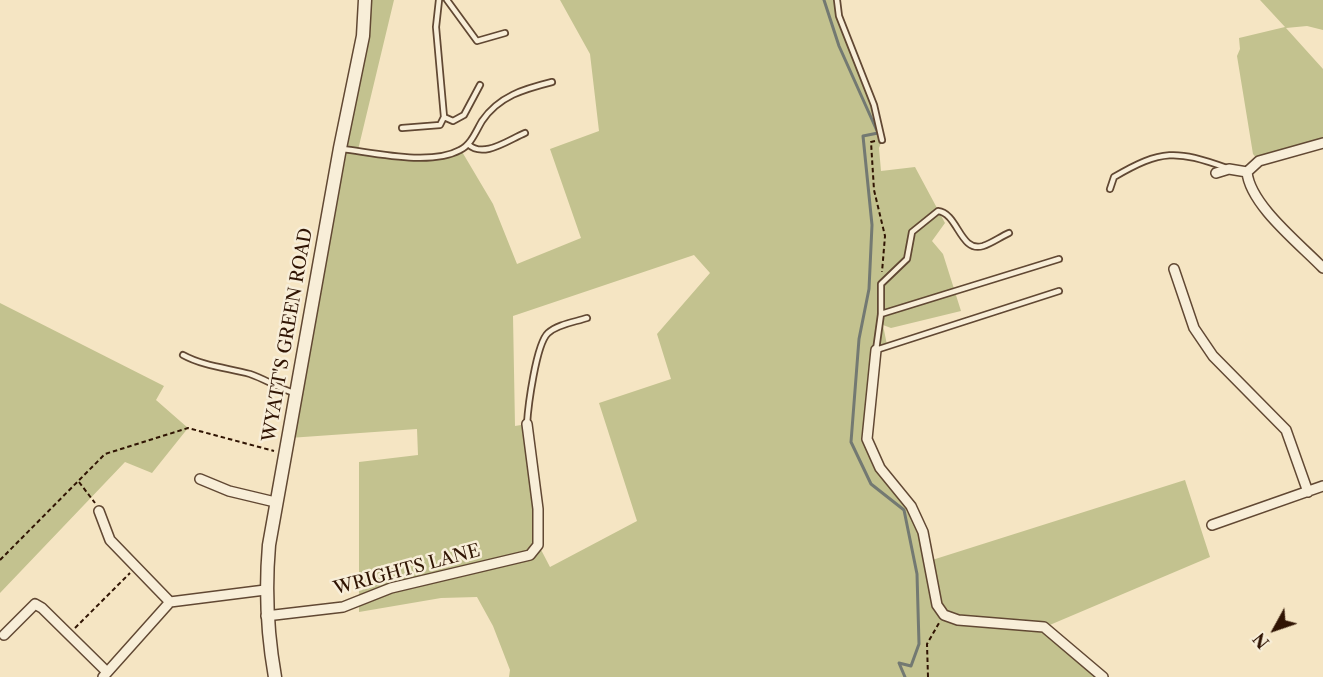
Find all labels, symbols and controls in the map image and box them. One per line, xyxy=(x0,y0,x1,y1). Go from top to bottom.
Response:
street label: WYATT'S GREEN ROAD xyxy=(259,226,317,444)
street label: WRIGHTS LANE xyxy=(331,540,483,600)
north arrow xyxy=(1245,599,1305,659)
text: N xyxy=(1249,629,1273,652)

